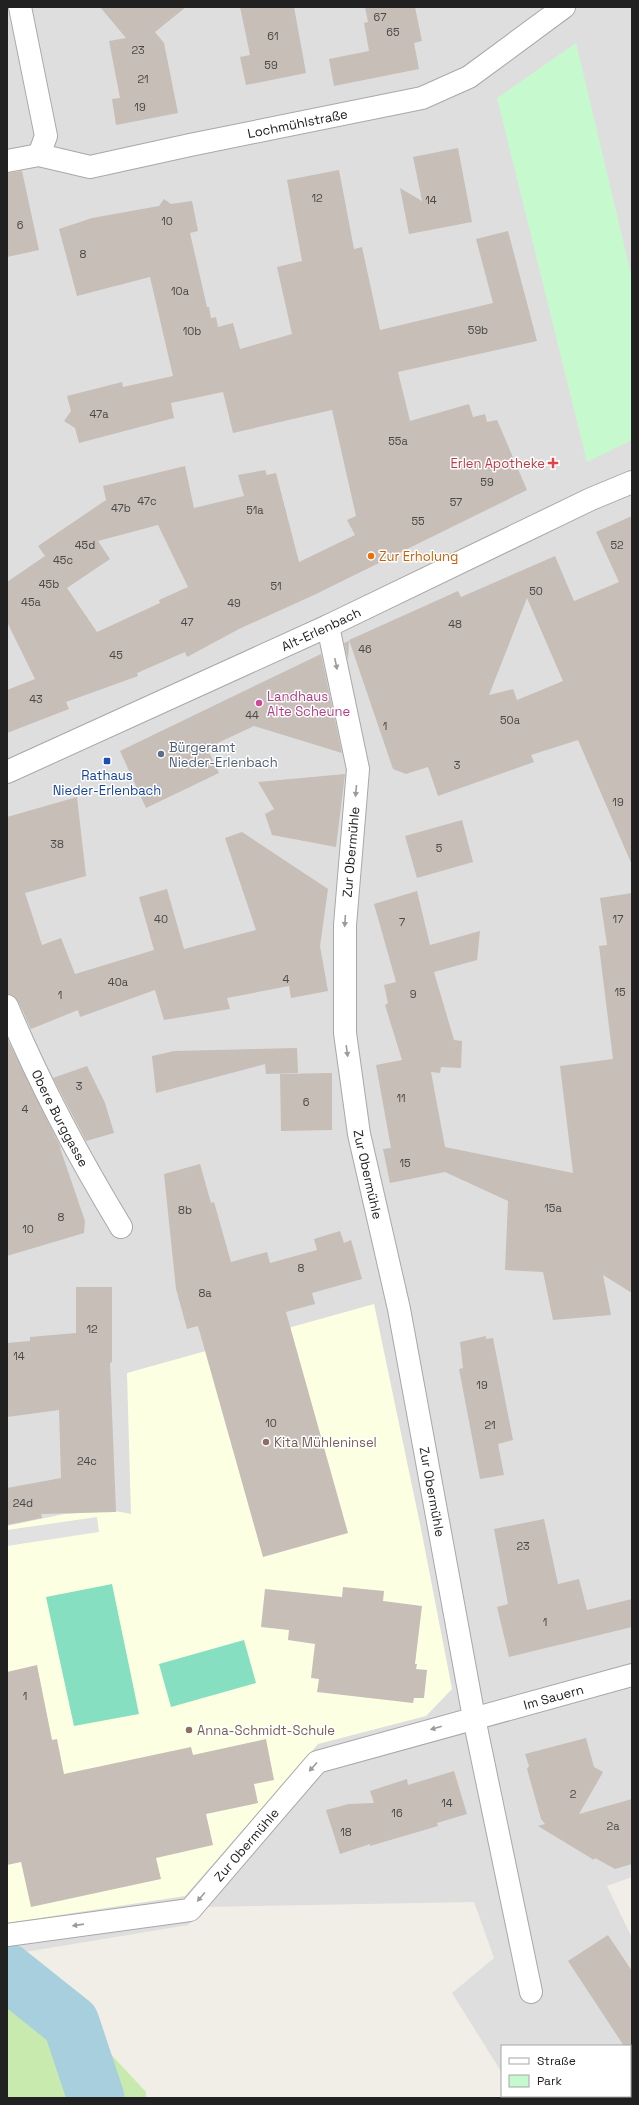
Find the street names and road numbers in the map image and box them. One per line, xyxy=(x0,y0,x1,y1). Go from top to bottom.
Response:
street label: Lochmühlstraße xyxy=(246,105,349,142)
street label: Alt-Erlenbach xyxy=(279,603,363,655)
street label: Zur Obermühle xyxy=(339,806,363,898)
street label: Obere Burggasse xyxy=(28,1067,93,1170)
street label: Zur Obermühle xyxy=(350,1129,387,1221)
street label: Zur Obermühle xyxy=(416,1445,449,1538)
street label: Im Sauern xyxy=(521,1680,585,1713)
street label: Zur Obermühle xyxy=(210,1804,282,1885)

